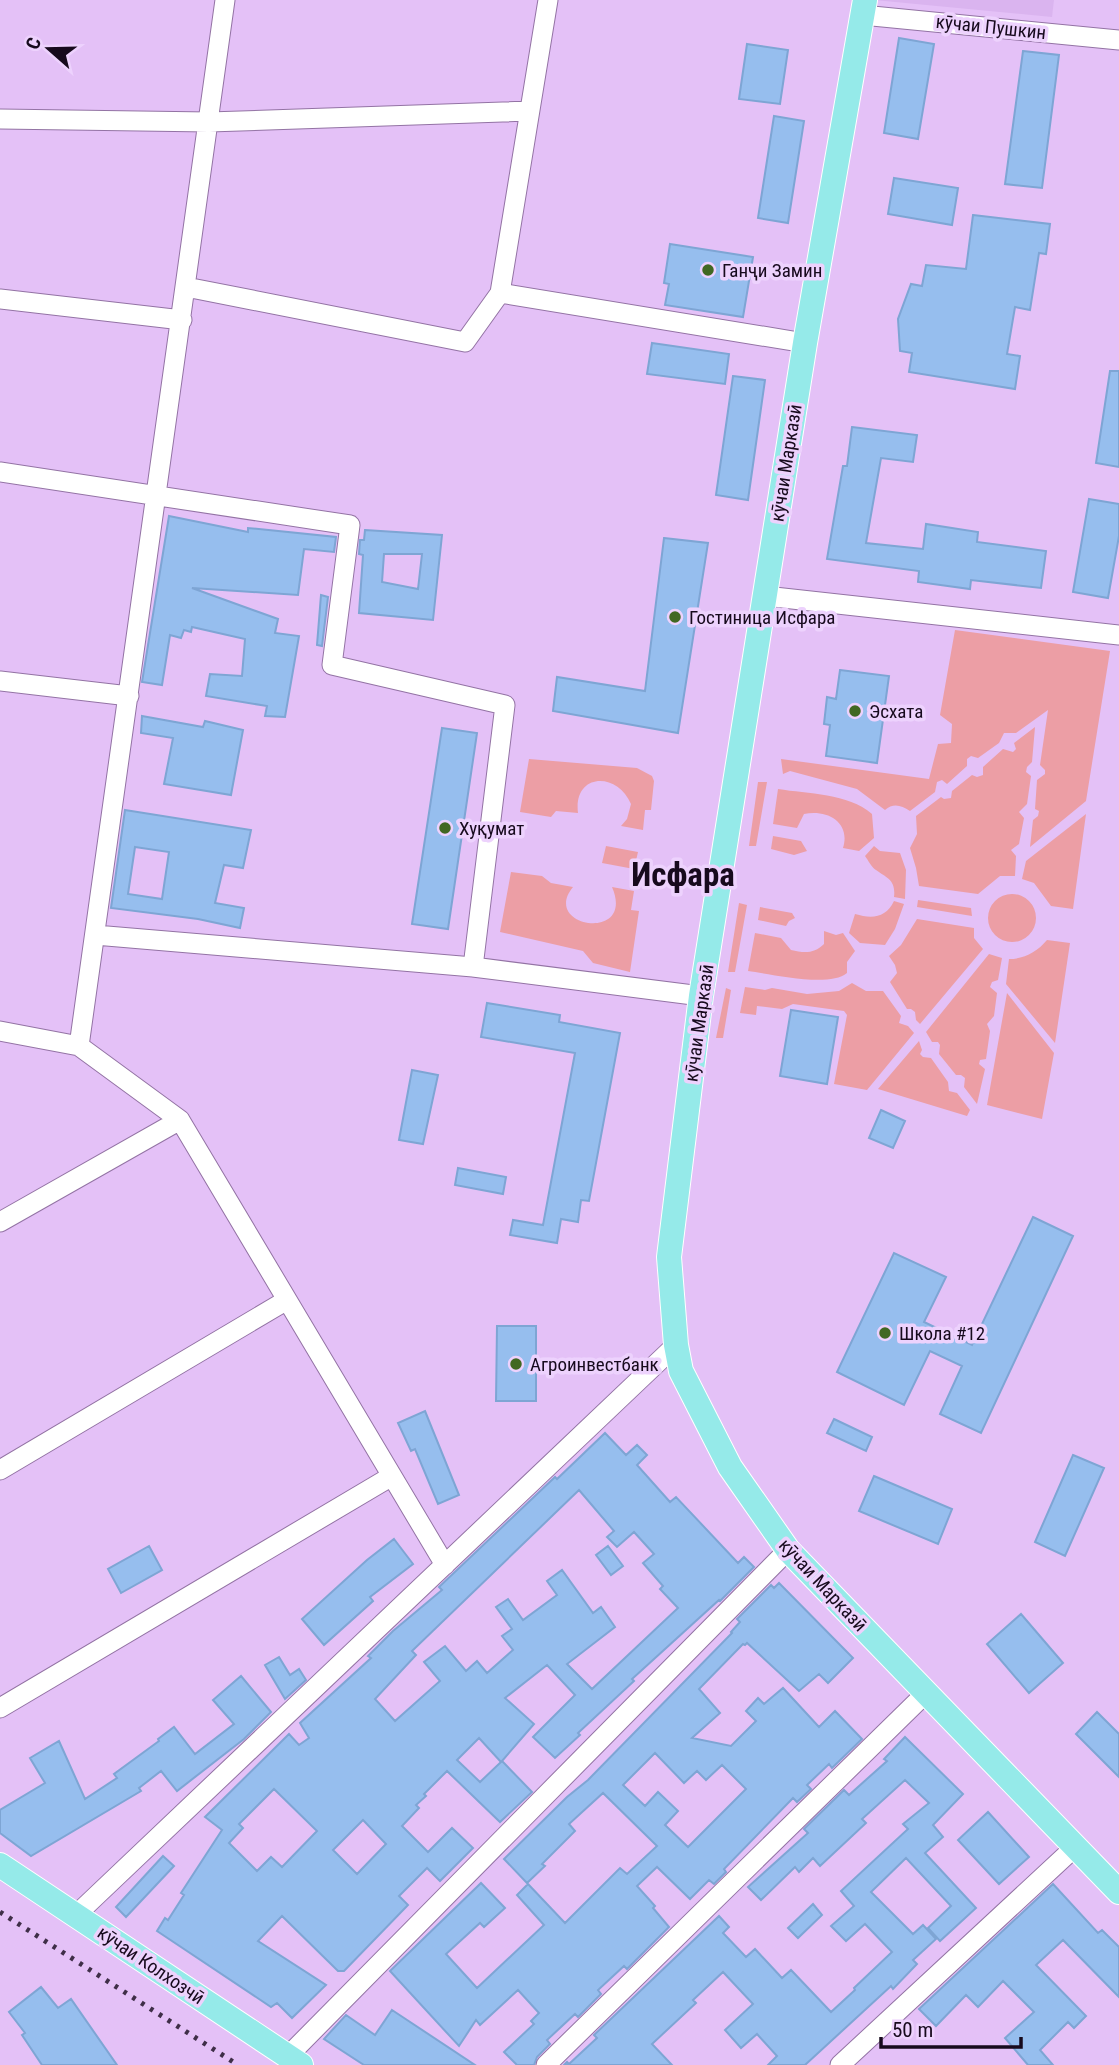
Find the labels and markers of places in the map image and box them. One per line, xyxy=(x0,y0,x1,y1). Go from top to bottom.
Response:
place label: Ганҷи Замин xyxy=(722,259,822,282)
marker: Ганҷи Замин xyxy=(700,262,716,278)
place label: Гостиница Исфара xyxy=(689,606,835,629)
marker: Гостиница Исфара xyxy=(667,609,683,625)
place label: Эсхата xyxy=(869,700,923,723)
marker: Эсхата xyxy=(847,703,863,719)
place label: Хуқумат xyxy=(459,817,524,840)
marker: Хуқумат xyxy=(437,820,453,836)
place label: Школа #12 xyxy=(899,1322,985,1345)
marker: Школа #12 xyxy=(877,1325,893,1341)
place label: Агроинвестбанк xyxy=(530,1353,659,1376)
marker: Агроинвестбанк xyxy=(508,1356,524,1372)

